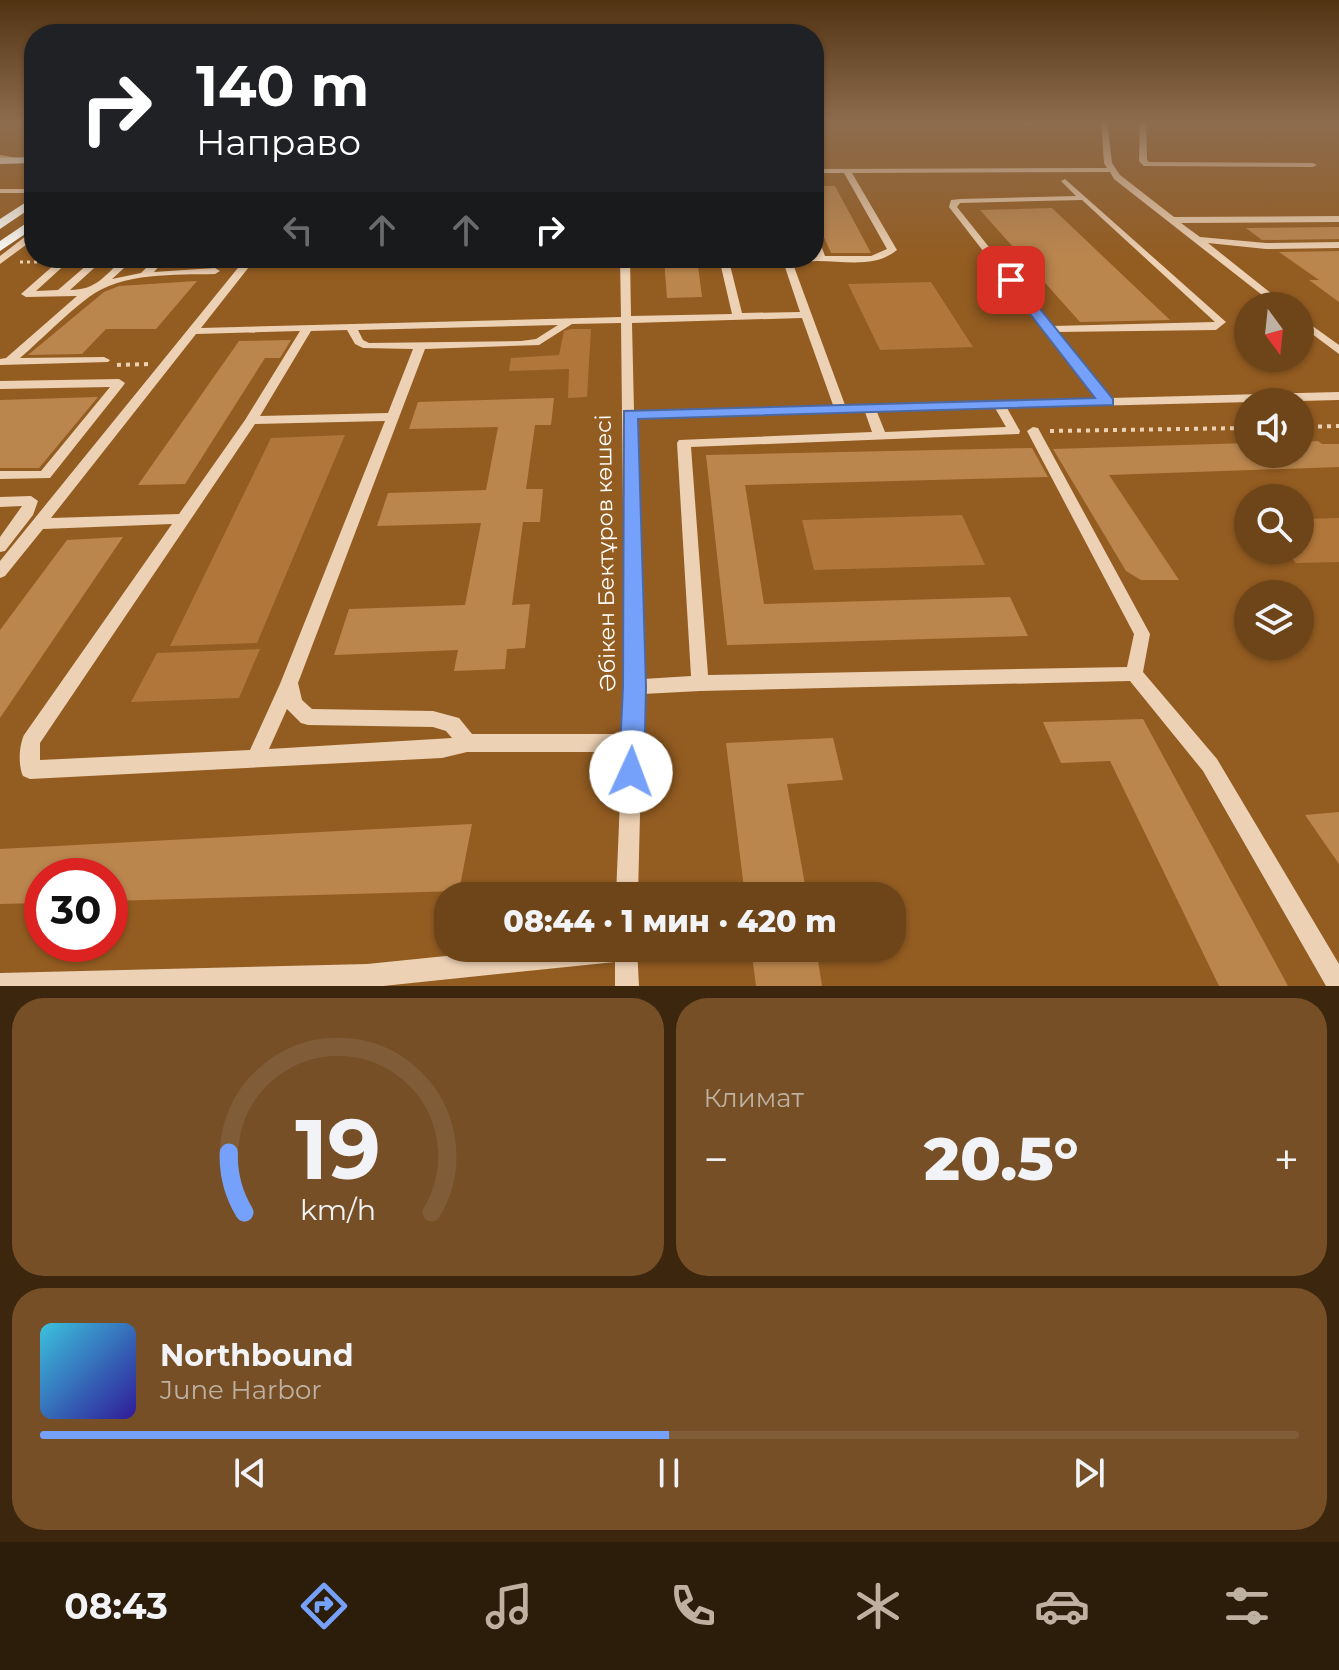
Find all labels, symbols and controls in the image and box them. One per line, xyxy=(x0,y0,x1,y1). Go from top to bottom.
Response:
text: 140 m xyxy=(196,52,369,120)
icon: right xyxy=(64,56,168,160)
text: Направо xyxy=(196,120,361,164)
icon: left xyxy=(276,208,320,252)
icon: ahead xyxy=(360,208,404,252)
icon: ahead xyxy=(444,208,488,252)
icon: right xyxy=(528,208,572,252)
pin xyxy=(977,246,1045,314)
icon: arrive xyxy=(989,258,1033,302)
north arrow xyxy=(1234,292,1314,372)
map controls xyxy=(1234,292,1314,660)
button: sound xyxy=(1234,388,1314,468)
street label: Әбікен Бектұров көшесі xyxy=(590,414,621,692)
button: search xyxy=(1234,484,1314,564)
button: layers xyxy=(1234,580,1314,660)
position arrow xyxy=(589,730,673,814)
speed limit sign: 30 xyxy=(24,858,128,962)
text: 08:44 · 1 мин · 420 m xyxy=(503,903,837,940)
text: Климат xyxy=(704,1082,804,1114)
text: 19 xyxy=(295,1098,381,1200)
text: 20.5° xyxy=(924,1122,1078,1195)
text: − xyxy=(704,1132,729,1186)
text: + xyxy=(1274,1132,1299,1186)
text: km/h xyxy=(300,1192,376,1227)
text: Northbound xyxy=(160,1337,354,1374)
text: June Harbor xyxy=(160,1374,322,1406)
icon: previous xyxy=(228,1451,272,1495)
icon: pause xyxy=(647,1451,691,1495)
icon: next xyxy=(1067,1451,1111,1495)
icon: directions xyxy=(296,1578,352,1634)
icon: music xyxy=(481,1578,537,1634)
icon: phone xyxy=(665,1578,721,1634)
icon: climate xyxy=(850,1578,906,1634)
icon: car xyxy=(1034,1578,1090,1634)
icon: filters xyxy=(1219,1578,1275,1634)
text: 08:43 xyxy=(64,1584,168,1628)

